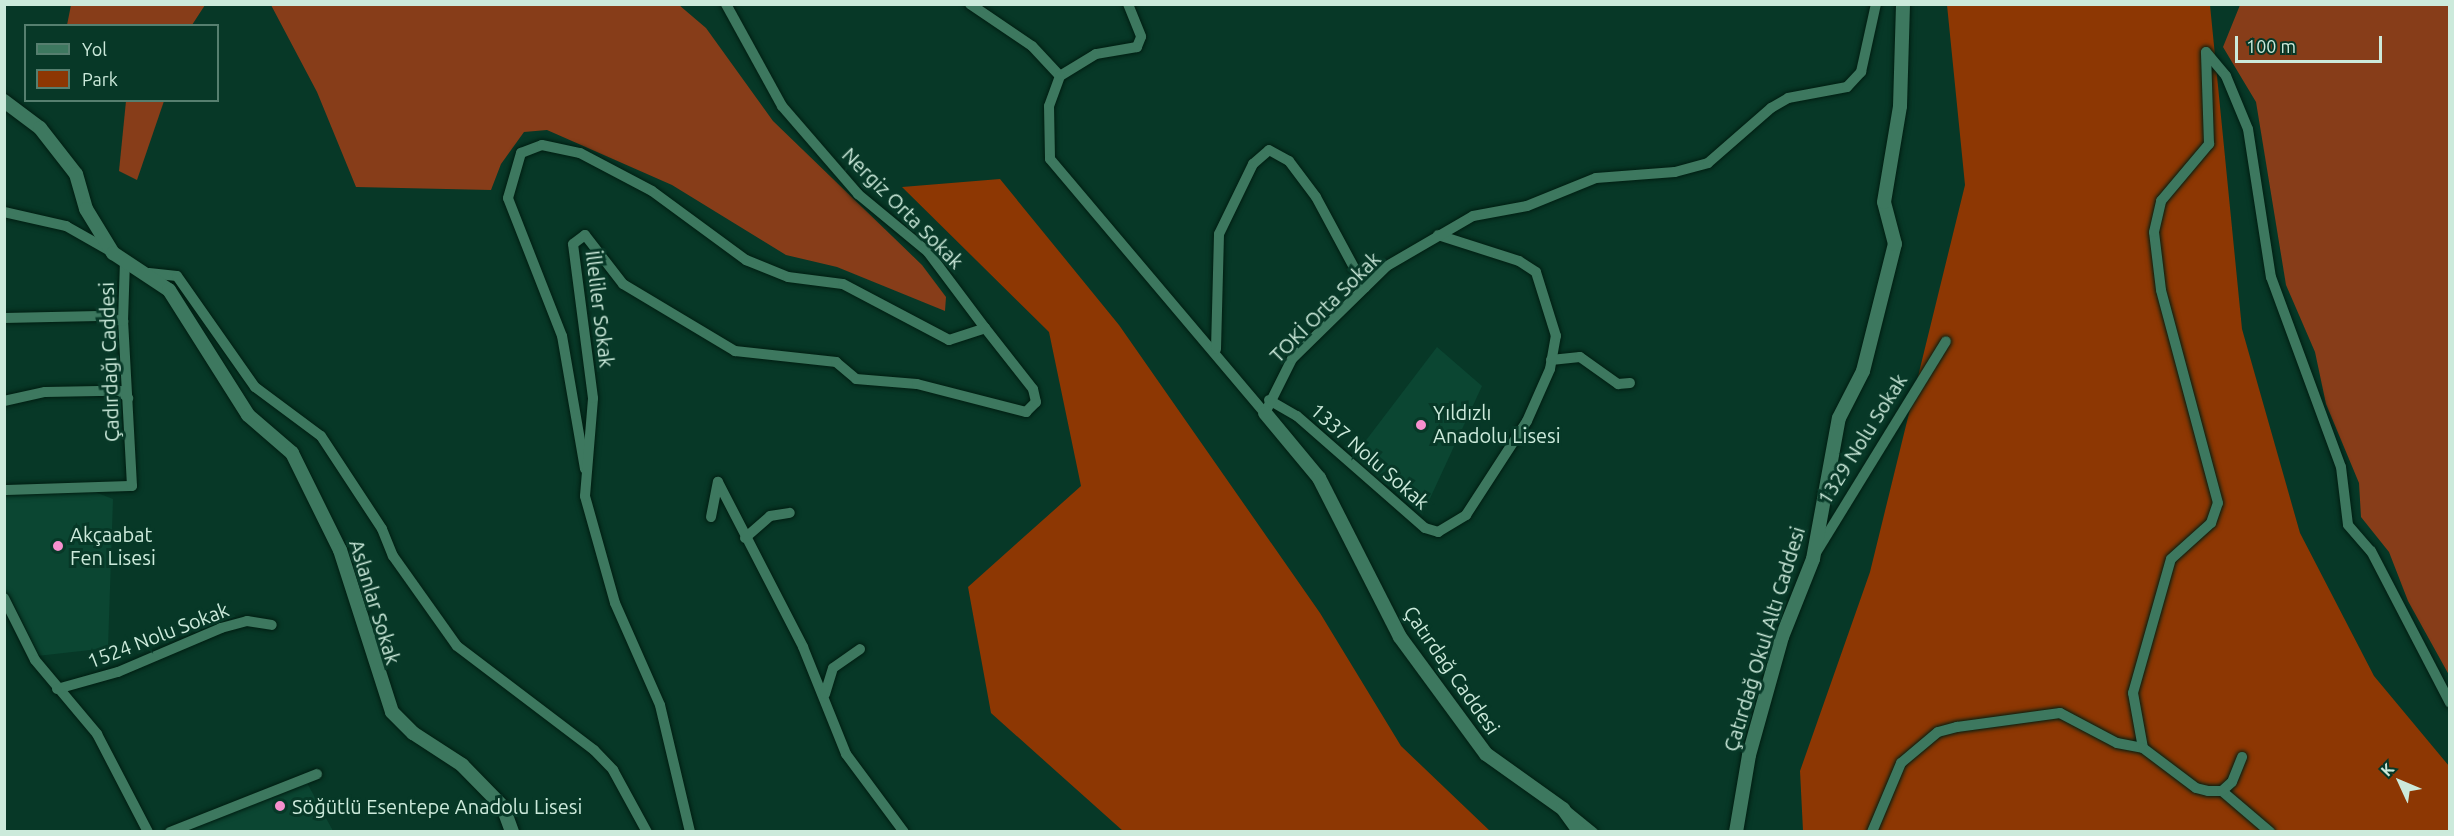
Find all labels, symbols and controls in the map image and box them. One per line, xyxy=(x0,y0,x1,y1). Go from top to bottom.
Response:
legend xyxy=(24,24,219,102)
scale bar xyxy=(2238,24,2385,62)
text: 100 m xyxy=(2246,36,2296,56)
text: Yol xyxy=(82,39,107,59)
text: Park xyxy=(82,69,118,89)
street label: Nergiz Orta Sokak xyxy=(837,142,969,274)
street label: TOKİ Orta Sokak xyxy=(1265,247,1385,367)
street label: İlleliler Sokak xyxy=(581,249,619,369)
street label: Çadırdağı Caddesi xyxy=(94,282,124,442)
street label: 1329 Nolu Sokak xyxy=(1812,369,1912,509)
street label: 1337 Nolu Sokak xyxy=(1306,398,1434,514)
place label: Yıldızlı Anadolu Lisesi xyxy=(1433,401,1561,448)
marker: Yıldızlı Anadolu Lisesi xyxy=(1414,418,1428,432)
place label: Akçaabat Fen Lisesi xyxy=(70,522,156,569)
street label: Çatırdağ Okul Altı Caddesi xyxy=(1718,524,1810,754)
street label: Aslanlar Sokak xyxy=(345,537,405,667)
marker: Akçaabat Fen Lisesi xyxy=(51,539,65,553)
street label: 1524 Nolu Sokak xyxy=(84,597,232,673)
street label: Çatırdağ Caddesi xyxy=(1399,601,1505,739)
north arrow xyxy=(2370,752,2430,812)
text: K xyxy=(2377,759,2397,780)
place label: Söğütlü Esentepe Anadolu Lisesi xyxy=(292,794,582,818)
marker: Söğütlü Esentepe Anadolu Lisesi xyxy=(273,799,287,813)

